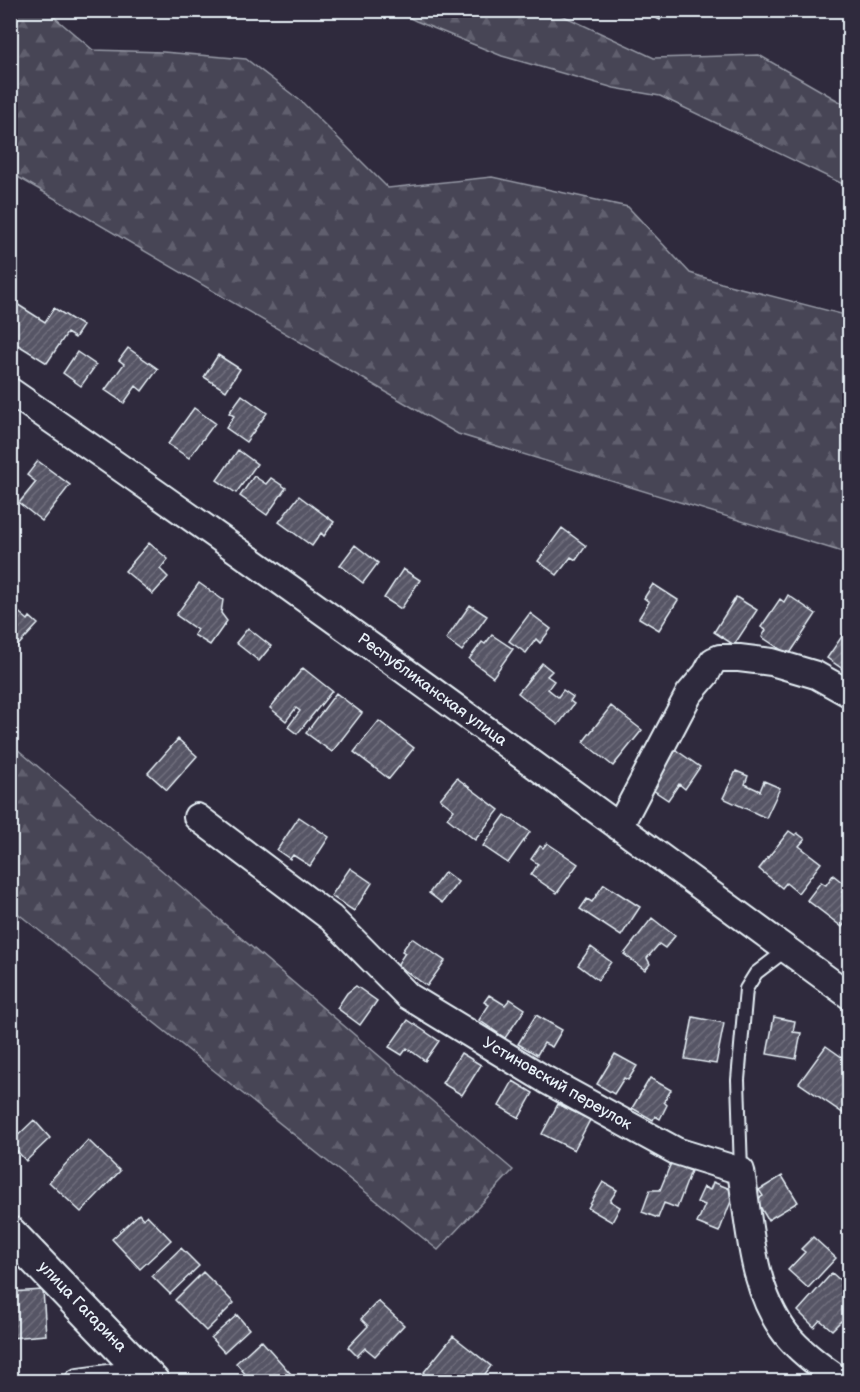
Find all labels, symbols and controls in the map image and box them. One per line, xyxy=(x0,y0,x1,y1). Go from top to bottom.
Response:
street label: Республиканская улица xyxy=(354,629,511,751)
street label: Устиновский переулок xyxy=(479,1034,635,1135)
street label: улица Гагарина xyxy=(34,1258,130,1357)

